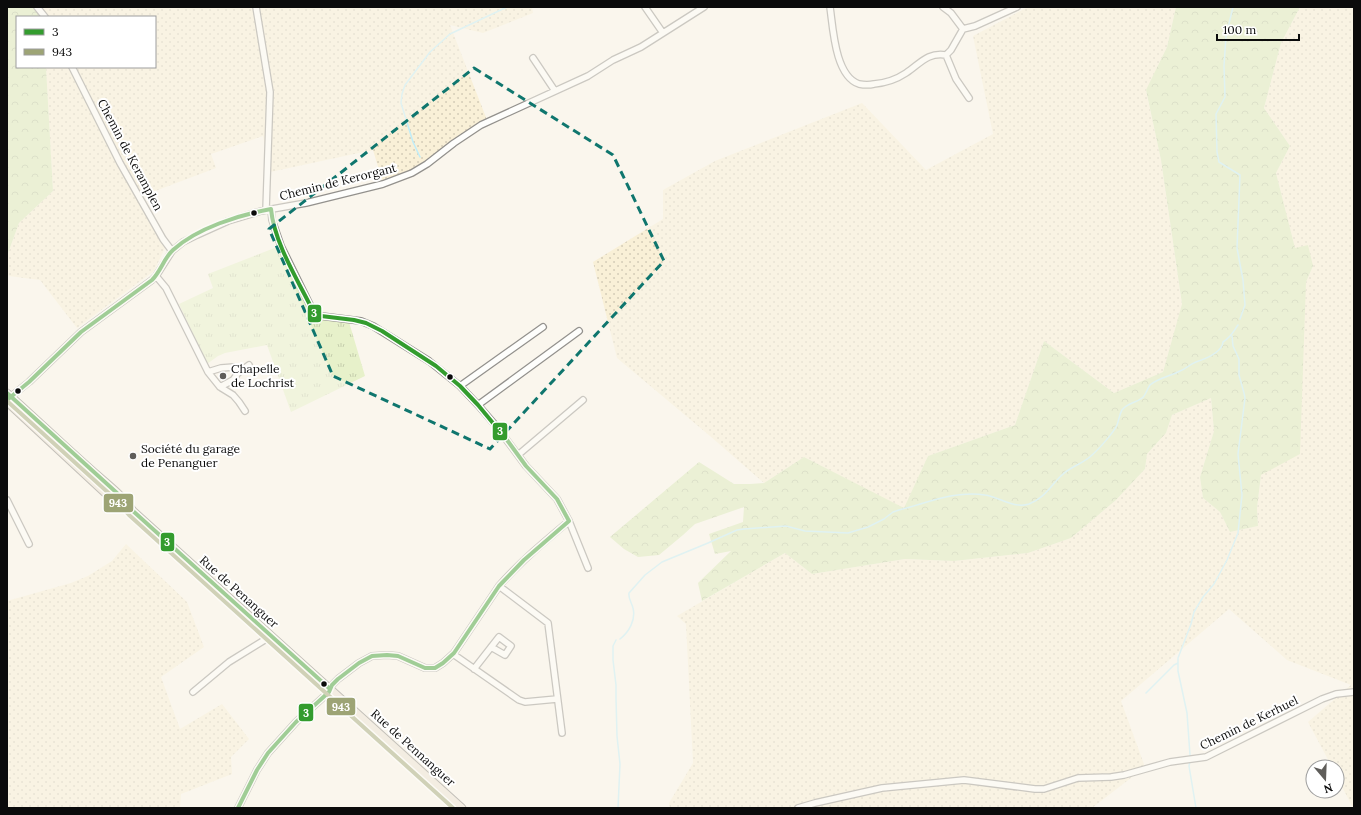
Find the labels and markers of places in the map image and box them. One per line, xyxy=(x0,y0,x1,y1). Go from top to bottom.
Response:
unlabelled marker xyxy=(249,208,259,218)
place label: Chapelle de Lochrist xyxy=(231,361,294,390)
marker: Chapelle de Lochrist xyxy=(218,371,228,381)
unlabelled marker xyxy=(445,372,455,382)
unlabelled marker xyxy=(13,386,23,396)
place label: Société du garage de Penanguer xyxy=(141,441,241,470)
marker: Société du garage de Penanguer xyxy=(128,451,138,461)
unlabelled marker xyxy=(319,679,329,689)

